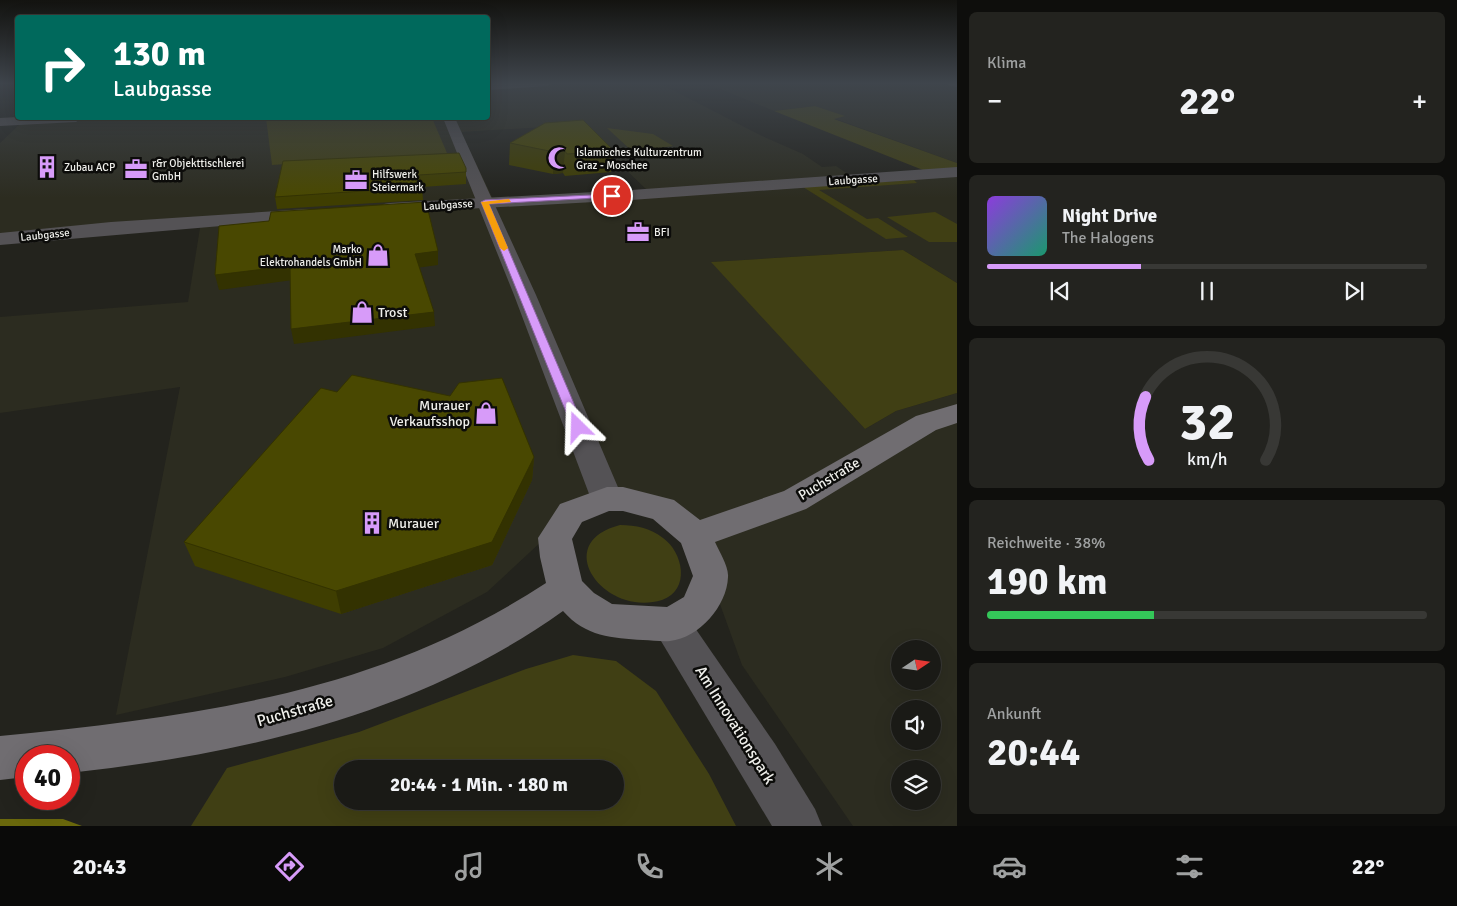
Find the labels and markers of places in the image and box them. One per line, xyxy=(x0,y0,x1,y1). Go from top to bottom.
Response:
mosque icon: Islamisches Kulturzentrum Graz - Moschee xyxy=(546,145,572,171)
place label: Islamisches Kulturzentrum Graz - Moschee xyxy=(576,146,702,172)
building icon: Zubau ACP xyxy=(34,154,60,180)
office icon: r&r Objekttischlerei GmbH xyxy=(123,156,149,182)
place label: r&r Objekttischlerei GmbH xyxy=(152,157,244,183)
place label: Zubau ACP xyxy=(64,161,115,174)
office icon: Hilfswerk Steiermark xyxy=(343,167,369,193)
place label: Hilfswerk Steiermark xyxy=(372,168,424,194)
pin xyxy=(591,175,633,217)
office icon: BFI xyxy=(625,219,651,245)
place label: BFI xyxy=(654,226,670,239)
shop icon: Marko Elektrohandels GmbH xyxy=(365,242,391,268)
place label: Marko Elektrohandels GmbH xyxy=(260,243,362,269)
shop icon: Trost xyxy=(349,299,375,325)
place label: Trost xyxy=(378,304,408,321)
place label: Murauer Verkaufsshop xyxy=(389,397,471,430)
shop icon: Murauer Verkaufsshop xyxy=(473,400,499,426)
building icon: Murauer xyxy=(359,510,385,536)
place label: Murauer xyxy=(388,515,440,532)

